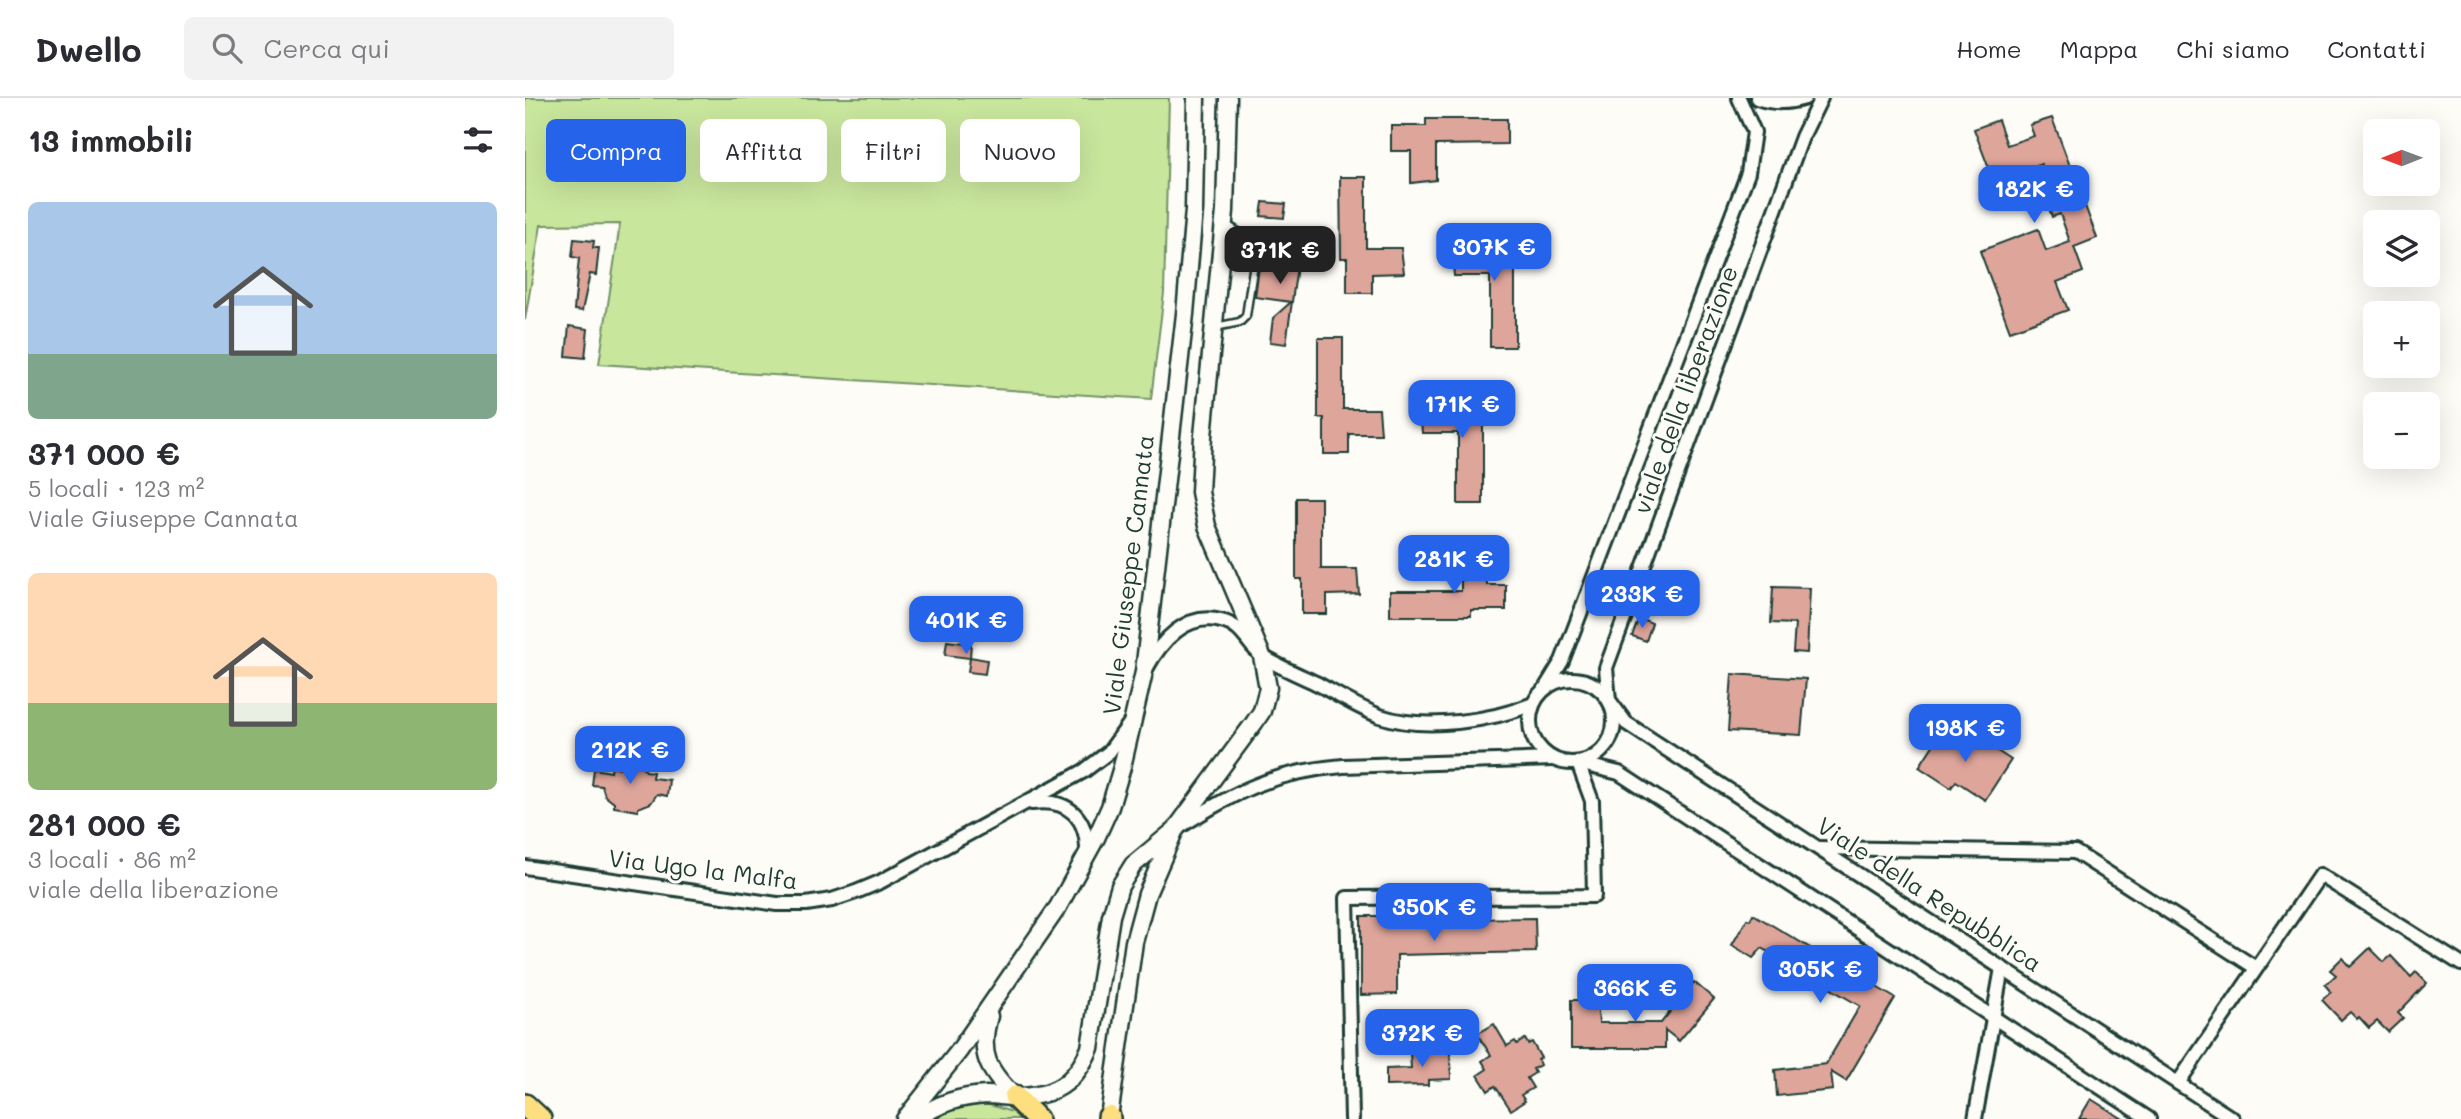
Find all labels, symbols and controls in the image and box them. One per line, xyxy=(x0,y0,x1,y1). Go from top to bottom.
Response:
search box xyxy=(184,17,674,80)
text: Dwello xyxy=(35,27,142,70)
icon: search xyxy=(208,29,246,67)
text: Cerca qui xyxy=(264,31,390,65)
text: Home xyxy=(1956,33,2022,64)
text: Mappa xyxy=(2060,33,2138,64)
text: Chi siamo xyxy=(2176,33,2289,64)
text: Contatti xyxy=(2327,33,2426,64)
chip: Compra xyxy=(546,119,686,182)
chip: Affitta xyxy=(700,119,827,182)
chip: Filtri xyxy=(841,119,946,182)
chip: Nuovo xyxy=(960,119,1080,182)
north arrow xyxy=(2363,119,2439,196)
map controls xyxy=(2363,119,2440,469)
text: 13 immobili xyxy=(28,120,194,160)
icon: filters xyxy=(459,121,497,159)
pin: 182K € xyxy=(1977,166,2091,225)
text: 182K € xyxy=(1994,173,2074,203)
button: layers xyxy=(2363,210,2440,287)
pin: 307K € xyxy=(1437,223,1551,283)
pin: 371K € xyxy=(1223,226,1337,286)
text: 307K € xyxy=(1452,231,1536,261)
text: 371K € xyxy=(1241,234,1319,264)
icon: home xyxy=(200,248,326,374)
street label: viale della liberazione xyxy=(1625,261,1744,518)
button: + xyxy=(2363,301,2440,378)
pin: 171K € xyxy=(1405,380,1519,440)
text: 171K € xyxy=(1424,388,1500,418)
button: − xyxy=(2363,392,2440,469)
text: 371 000 € xyxy=(28,433,180,473)
street label: Viale Giuseppe Cannata xyxy=(1095,433,1160,717)
text: 5 locali · 123 m² xyxy=(28,473,205,503)
text: Viale Giuseppe Cannata xyxy=(28,503,299,533)
pin: 281K € xyxy=(1397,536,1511,595)
text: 281K € xyxy=(1414,543,1494,573)
pin: 233K € xyxy=(1585,570,1699,630)
text: 233K € xyxy=(1601,578,1683,608)
pin: 401K € xyxy=(909,596,1023,656)
text: 401K € xyxy=(925,604,1007,634)
icon: home xyxy=(200,619,326,745)
pin: 198K € xyxy=(1908,704,2022,764)
text: 198K € xyxy=(1925,712,2005,742)
pin: 212K € xyxy=(573,726,687,786)
text: 212K € xyxy=(591,734,669,764)
text: 281 000 € xyxy=(28,804,180,844)
street label: Viale della Repubblica xyxy=(1811,809,2048,978)
street label: Via Ugo la Malfa xyxy=(607,842,800,895)
text: 3 locali · 86 m² xyxy=(28,844,196,874)
text: viale della liberazione xyxy=(28,874,279,904)
pin: 350K € xyxy=(1377,884,1491,943)
text: 350K € xyxy=(1392,891,1476,921)
pin: 305K € xyxy=(1763,946,1877,1005)
text: 305K € xyxy=(1778,953,1862,983)
pin: 366K € xyxy=(1578,964,1692,1024)
text: 366K € xyxy=(1593,972,1677,1002)
pin: 372K € xyxy=(1365,1010,1479,1069)
text: 372K € xyxy=(1381,1017,1463,1047)

